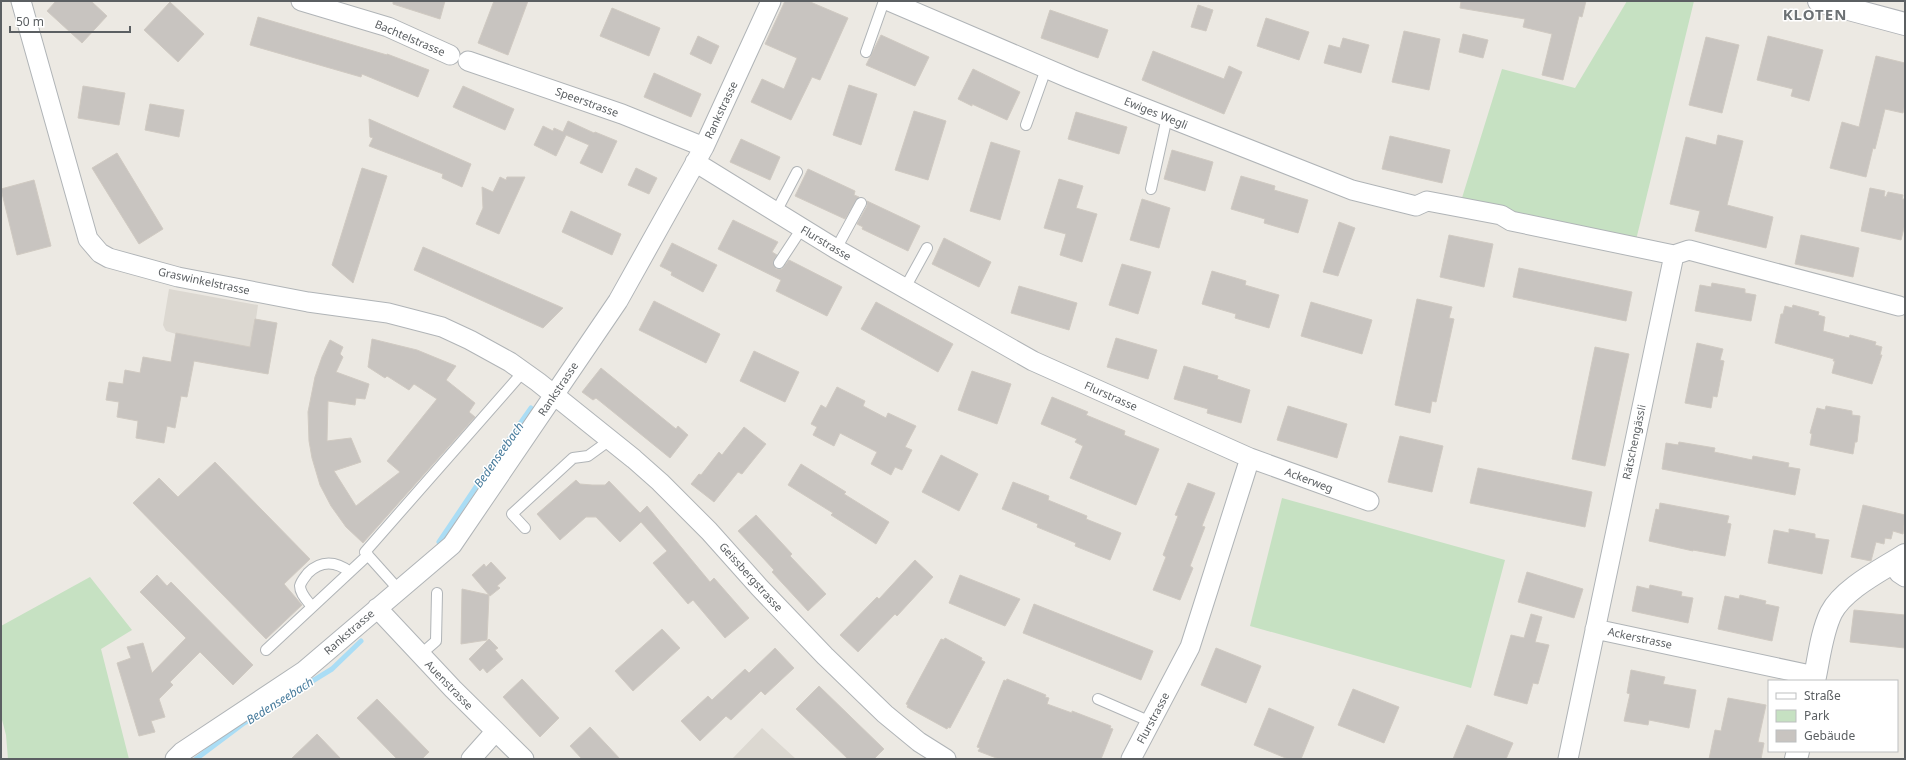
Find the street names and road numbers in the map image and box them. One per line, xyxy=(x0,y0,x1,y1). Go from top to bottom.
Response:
street label: Bachtelstrasse xyxy=(373,16,448,59)
street label: Rankstrasse xyxy=(701,78,740,141)
street label: Speerstrasse xyxy=(553,83,621,120)
street label: Ewiges Wegli xyxy=(1122,93,1190,132)
street label: Flurstrasse xyxy=(798,222,854,264)
street label: Graswinkelstrasse xyxy=(157,263,251,298)
street label: Rankstrasse xyxy=(534,359,581,419)
street label: Flurstrasse xyxy=(1082,377,1140,414)
street label: Rätschengässli xyxy=(1618,403,1649,481)
street label: Ackerweg xyxy=(1283,463,1335,496)
street label: Geissbergstrasse xyxy=(716,539,786,614)
street label: Rankstrasse xyxy=(320,606,377,658)
street label: Ackerstrasse xyxy=(1607,623,1674,652)
street label: Auenstrasse xyxy=(422,657,477,713)
street label: Flurstrasse xyxy=(1133,689,1172,746)

